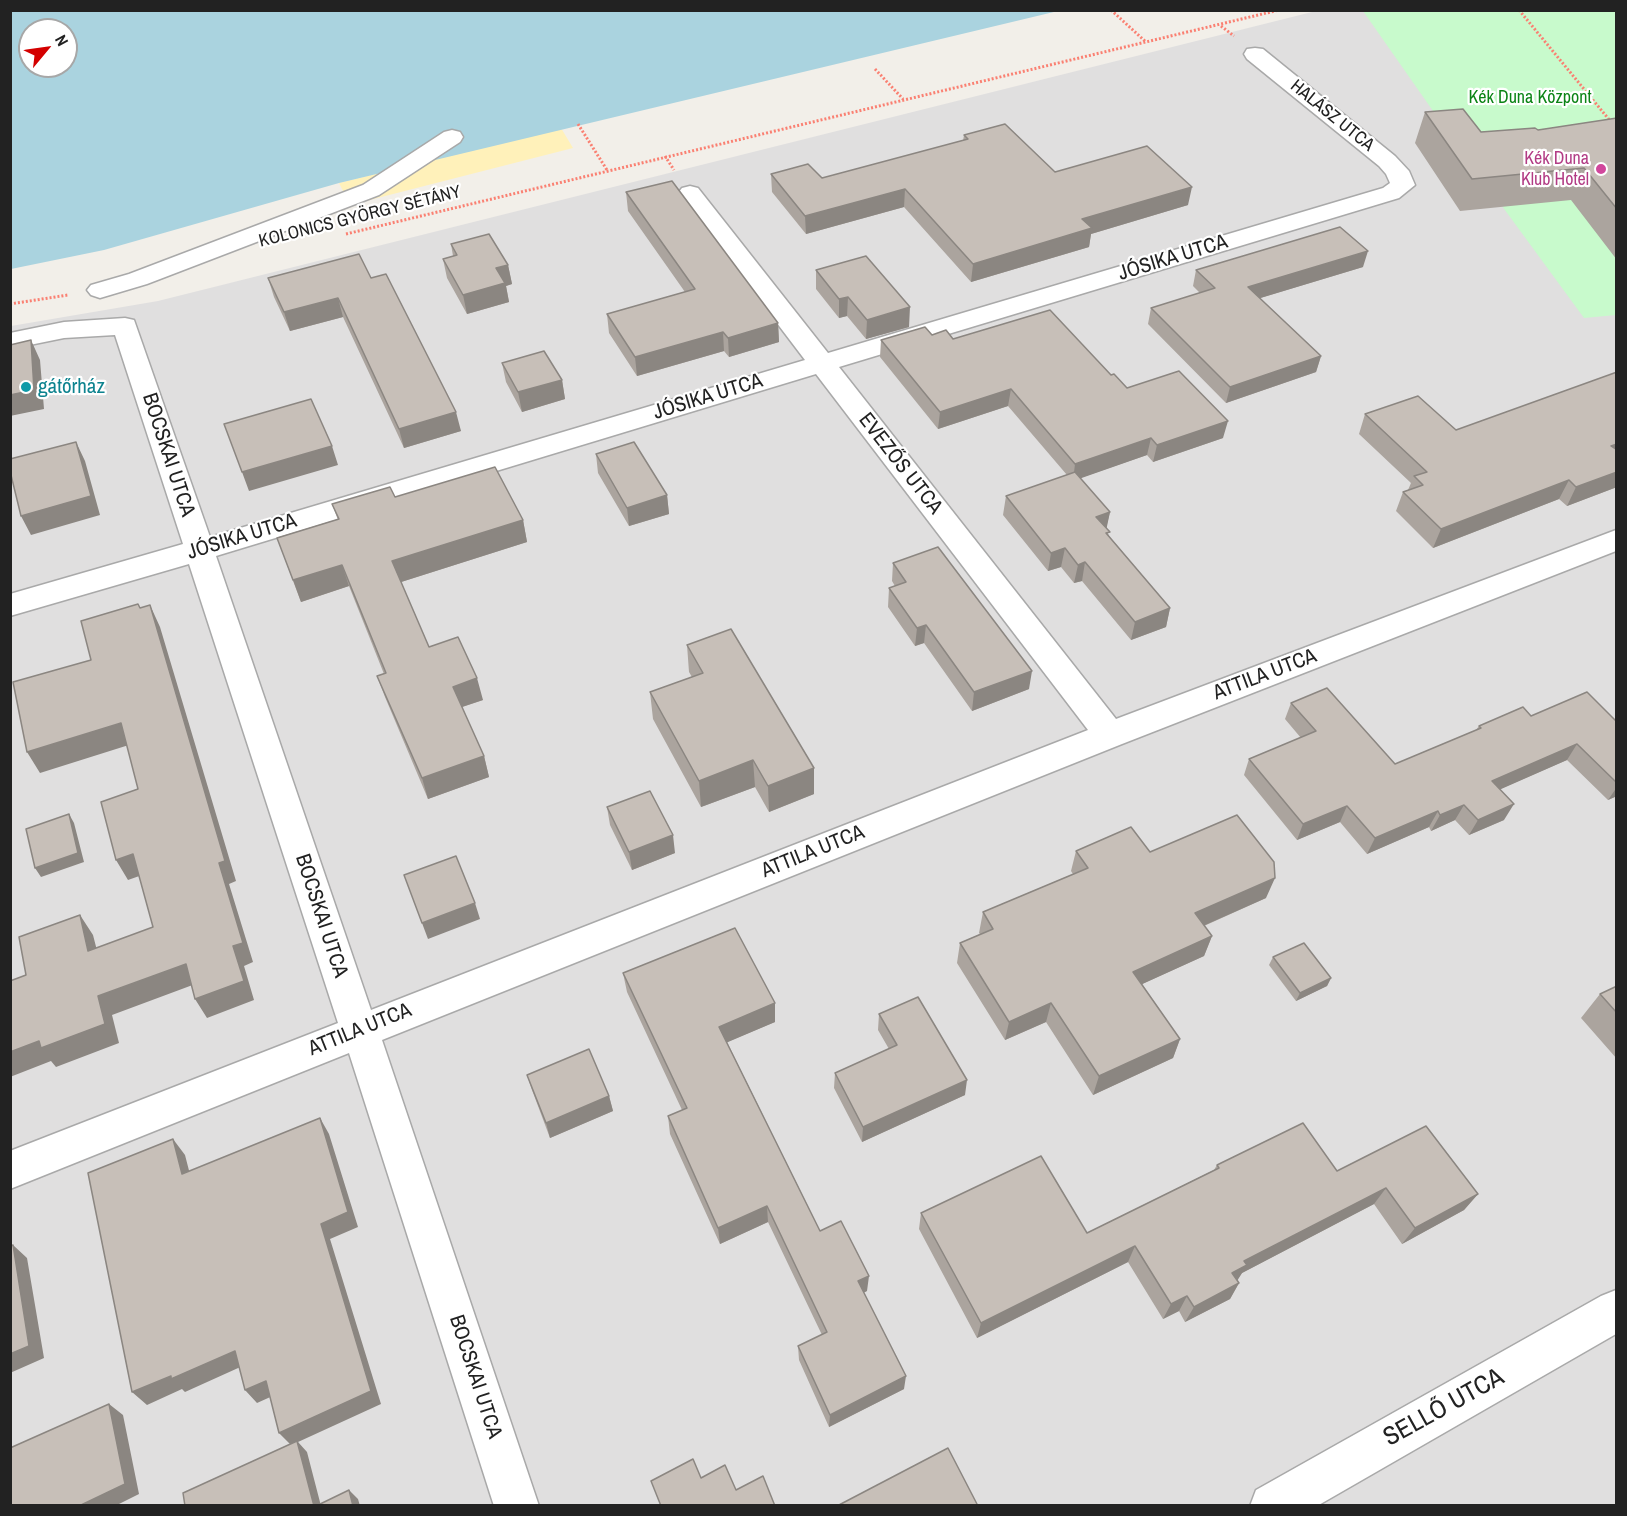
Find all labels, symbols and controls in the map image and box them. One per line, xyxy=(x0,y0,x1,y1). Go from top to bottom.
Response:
north arrow xyxy=(18,18,78,78)
text: N xyxy=(50,31,74,50)
street label: HALÁSZ UTCA xyxy=(1286,76,1378,156)
park label: Kék Duna Központ xyxy=(1468,87,1592,109)
place label: Kék Duna Klub Hotel xyxy=(1521,148,1589,190)
marker: Kék Duna Klub Hotel xyxy=(1594,162,1608,176)
street label: KOLONICS GYÖRGY SÉTÁNY xyxy=(257,181,463,253)
street label: JÓSIKA UTCA xyxy=(1115,229,1231,287)
street label: JÓSIKA UTCA xyxy=(650,368,766,426)
place label: gátőrház xyxy=(38,374,105,400)
marker: gátőrház xyxy=(19,380,33,394)
street label: BOCSKAI UTCA xyxy=(136,390,200,520)
street label: EVEZŐS UTCA xyxy=(853,408,947,520)
street label: JÓSIKA UTCA xyxy=(184,508,300,566)
street label: ATTILA UTCA xyxy=(1210,644,1320,706)
street label: ATTILA UTCA xyxy=(758,820,868,884)
street label: BOCSKAI UTCA xyxy=(289,851,353,981)
street label: ATTILA UTCA xyxy=(305,998,415,1062)
street label: BOCSKAI UTCA xyxy=(443,1312,507,1442)
street label: SELLŐ UTCA xyxy=(1378,1362,1510,1454)

